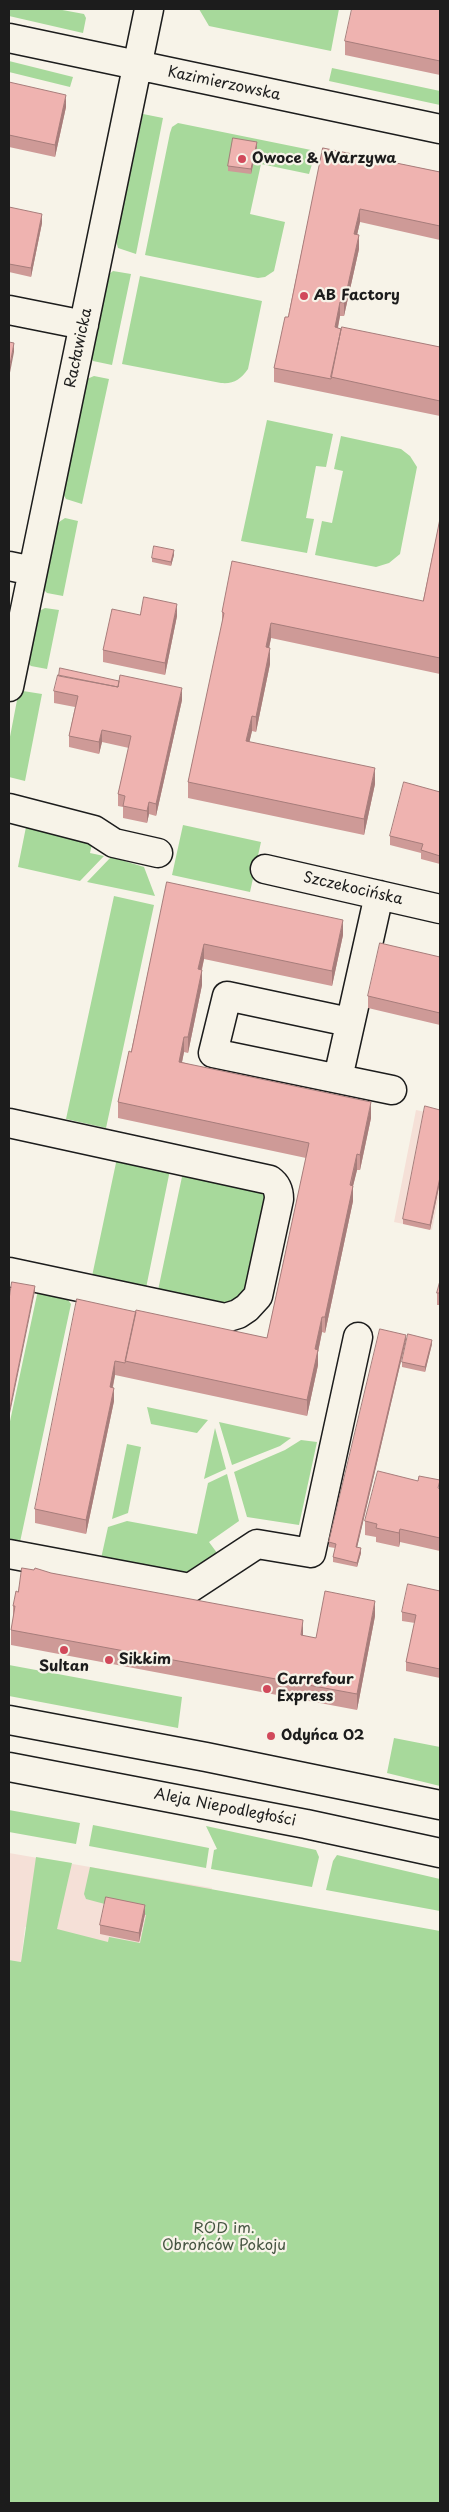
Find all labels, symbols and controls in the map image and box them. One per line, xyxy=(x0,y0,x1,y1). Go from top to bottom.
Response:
street label: Kazimierzowska xyxy=(166,63,282,105)
place label: Owoce & Warzywa xyxy=(252,150,396,168)
marker: Owoce & Warzywa xyxy=(236,153,248,165)
place label: AB Factory xyxy=(314,287,400,305)
marker: AB Factory xyxy=(298,290,310,302)
street label: Racławicka xyxy=(62,306,96,390)
street label: Szczekocińska xyxy=(302,869,404,909)
marker: Sultan xyxy=(58,1644,70,1656)
place label: Sikkim xyxy=(119,1651,171,1669)
marker: Sikkim xyxy=(103,1654,115,1666)
place label: Sultan xyxy=(39,1658,89,1676)
place label: Carrefour Express xyxy=(277,1671,354,1706)
marker: Carrefour Express xyxy=(261,1683,273,1695)
place label: Odyńca 02 xyxy=(281,1727,364,1745)
marker: Odyńca 02 xyxy=(265,1730,277,1742)
street label: Aleja Niepodległości xyxy=(153,1785,297,1831)
park label: ROD im. Obrońców Pokoju xyxy=(162,2220,286,2255)

